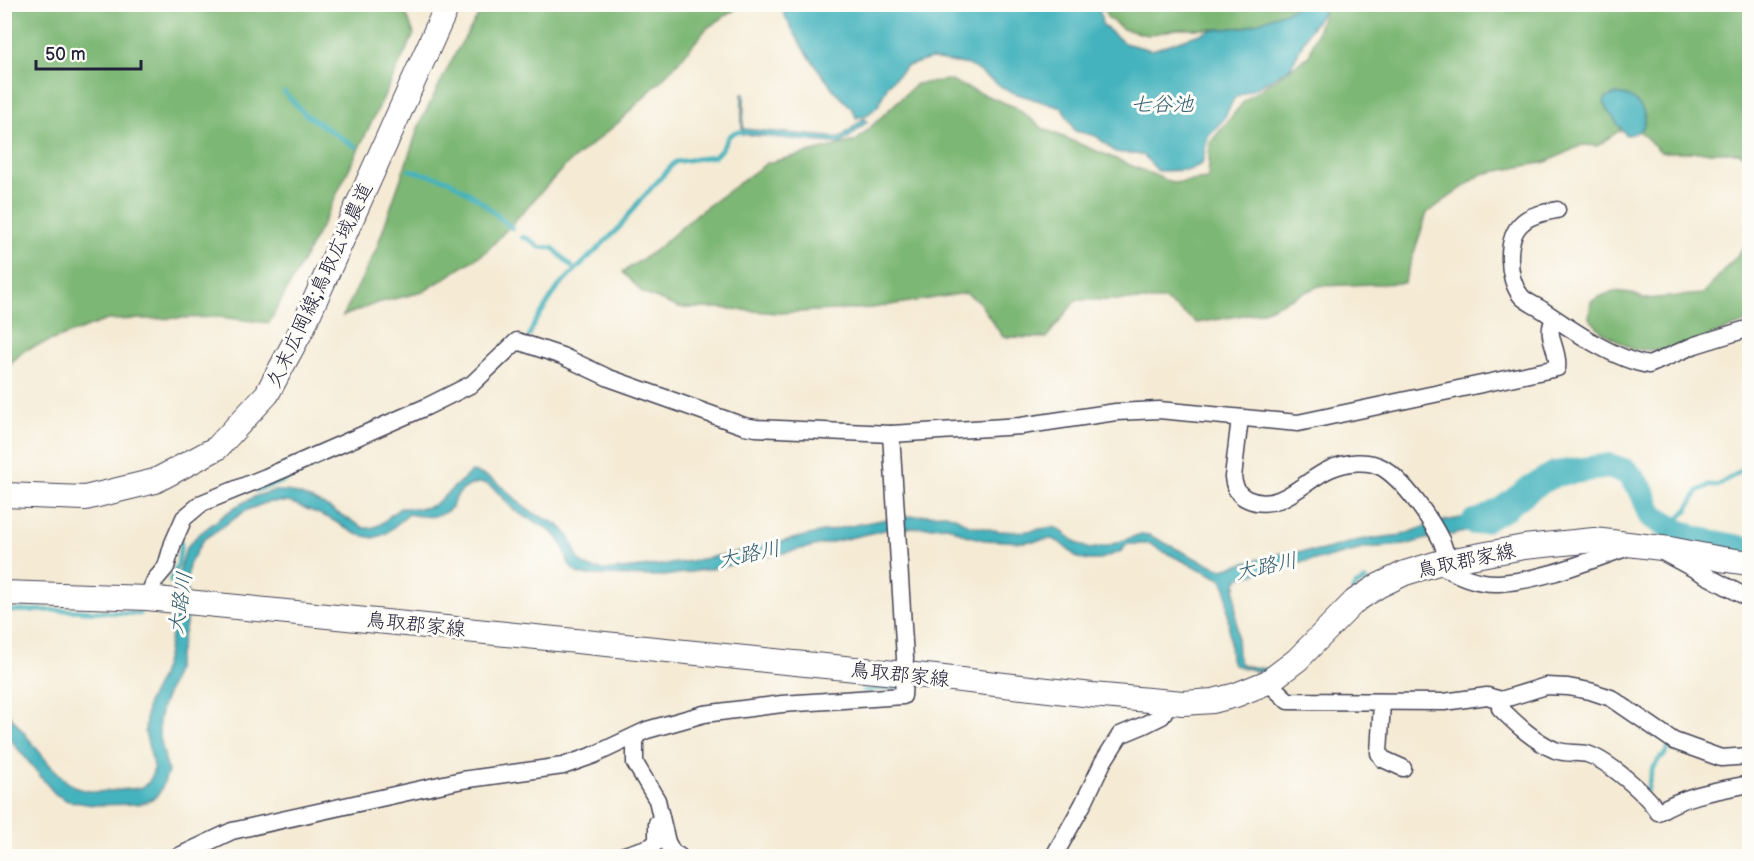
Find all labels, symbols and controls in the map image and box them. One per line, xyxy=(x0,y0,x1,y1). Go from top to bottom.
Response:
scale bar xyxy=(36,33,141,71)
text: 50 m xyxy=(45,44,86,65)
water label: 七谷池 xyxy=(1131,92,1194,117)
street label: 久末広岡線;鳥取広域農道 xyxy=(262,179,378,392)
water label: 大路川 xyxy=(716,536,783,573)
street label: 鳥取郡家線 xyxy=(1415,539,1518,583)
water label: 大路川 xyxy=(1233,548,1300,585)
water label: 大路川 xyxy=(163,570,198,636)
street label: 鳥取郡家線 xyxy=(365,608,467,642)
street label: 鳥取郡家線 xyxy=(849,658,951,692)

